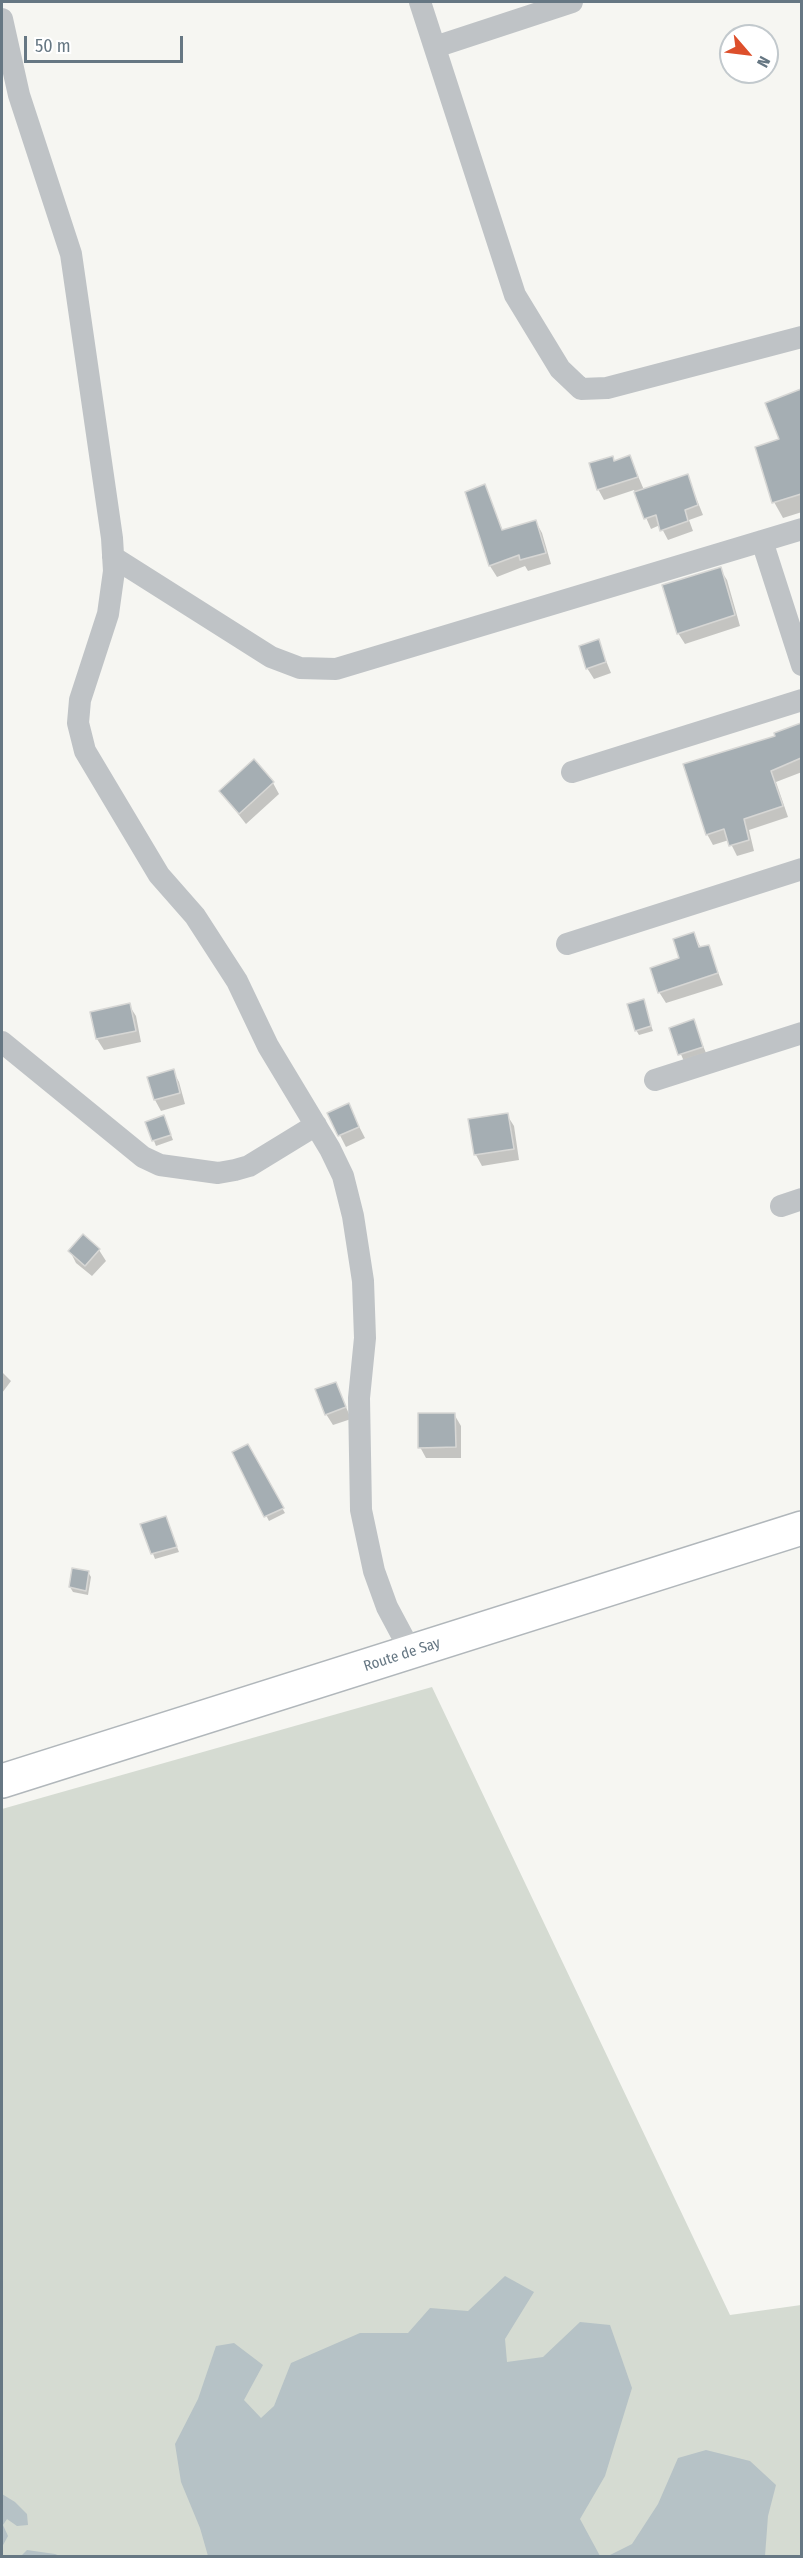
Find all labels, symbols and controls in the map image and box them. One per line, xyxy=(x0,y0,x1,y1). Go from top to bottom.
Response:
scale bar xyxy=(27,24,186,62)
north arrow xyxy=(719,24,779,84)
text: 50 m xyxy=(35,35,71,57)
text: N xyxy=(753,53,774,70)
street label: Route de Say xyxy=(361,1634,443,1676)

